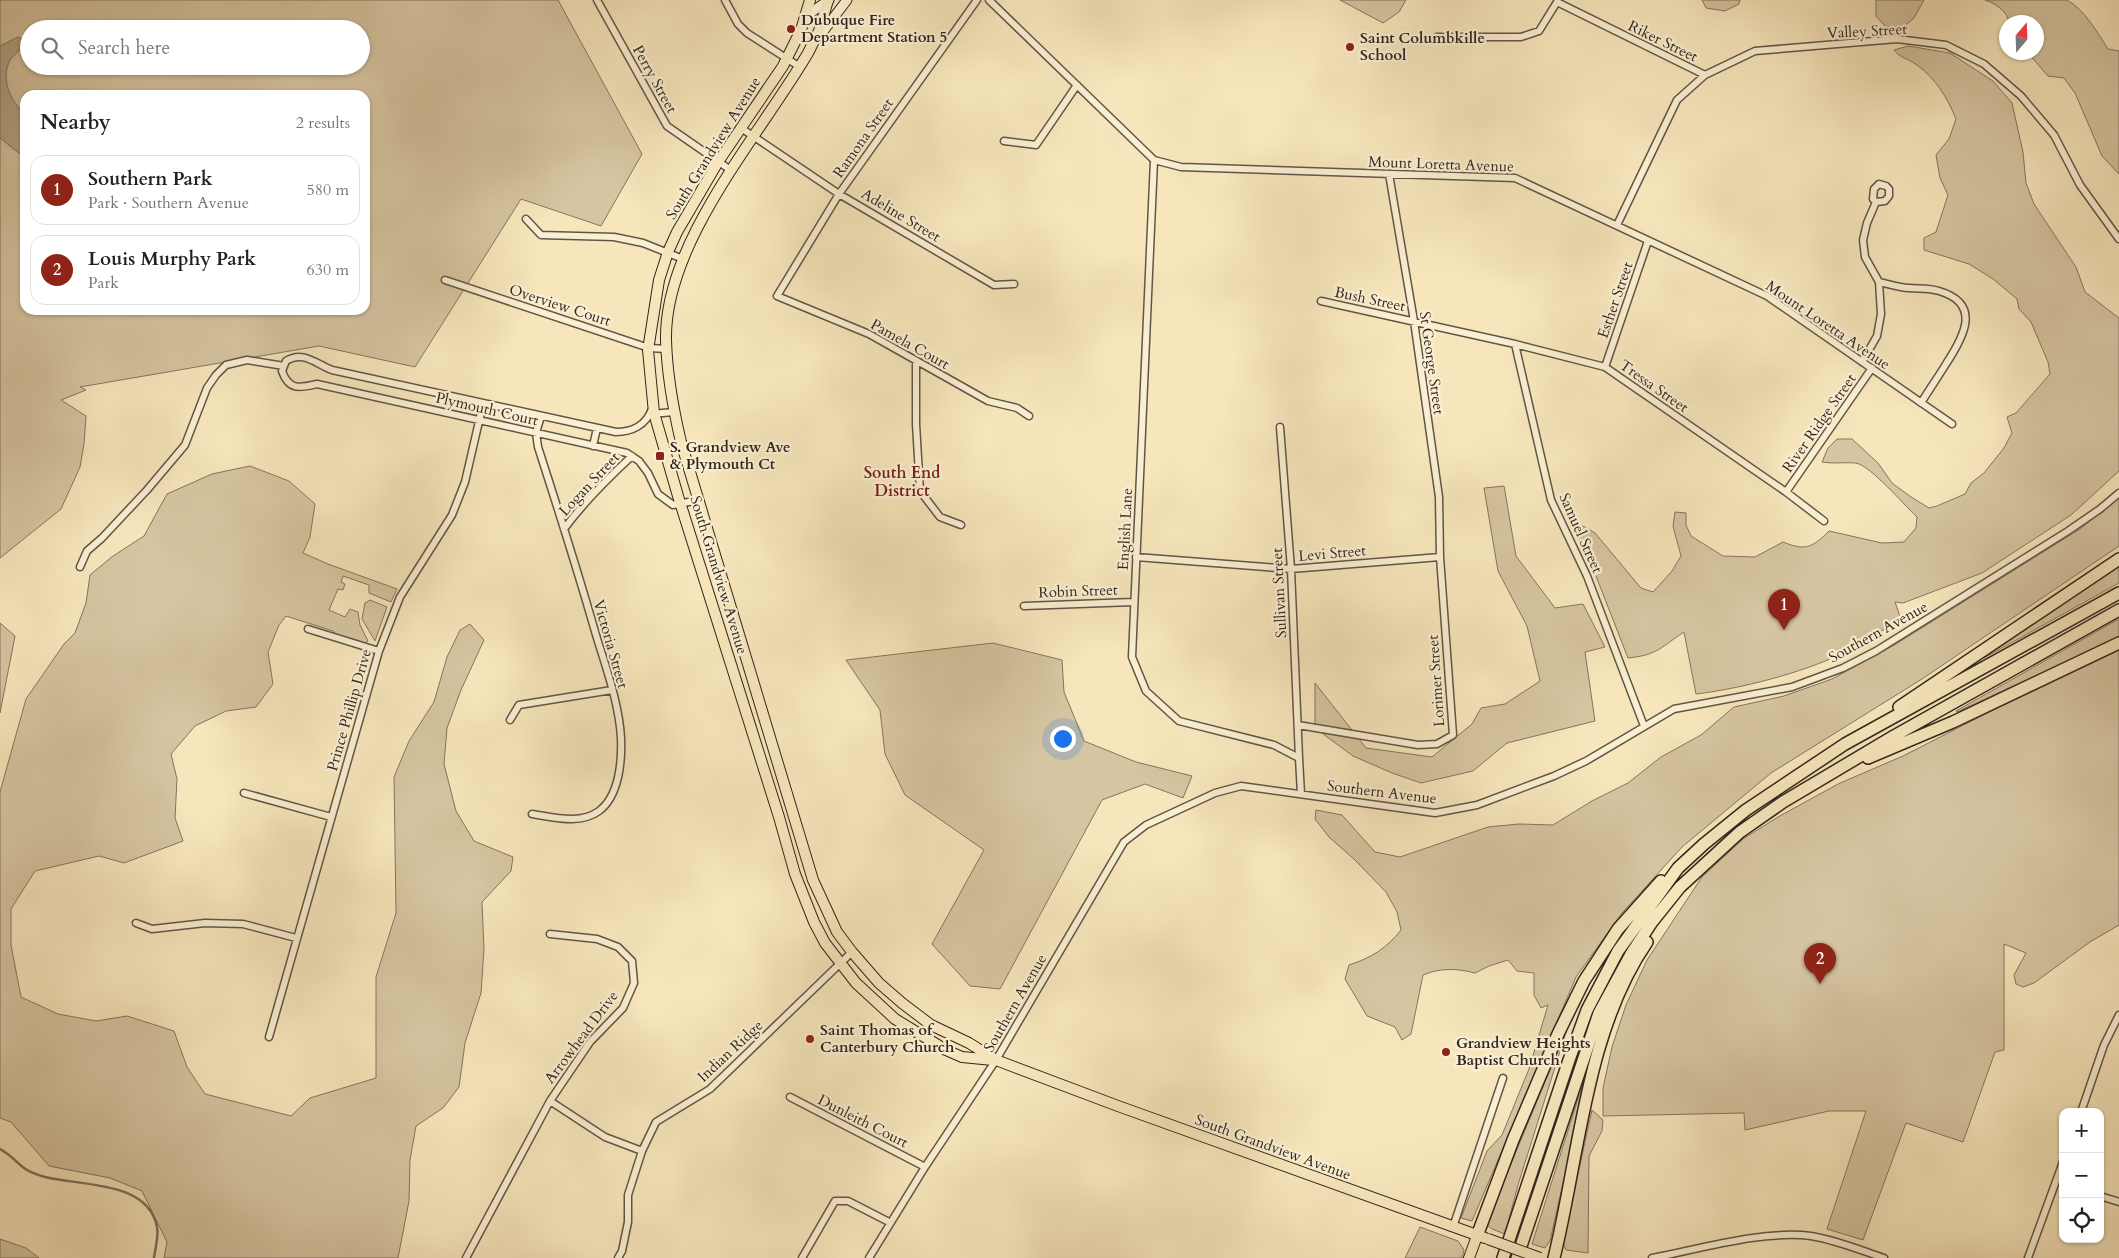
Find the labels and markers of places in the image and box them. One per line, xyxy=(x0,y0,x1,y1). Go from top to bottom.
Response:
place label: Dubuque Fire Department Station 5 xyxy=(801,10,947,47)
marker: Dubuque Fire Department Station 5 xyxy=(785,23,797,35)
place label: Saint Columbkille School xyxy=(1360,28,1485,65)
marker: Saint Columbkille School xyxy=(1344,41,1356,53)
place label: S. Grandview Ave & Plymouth Ct xyxy=(670,437,790,474)
marker: S. Grandview Ave & Plymouth Ct xyxy=(654,450,666,462)
pin: 1 xyxy=(1768,589,1800,630)
pin: 2 xyxy=(1804,943,1836,984)
place label: Saint Thomas of Canterbury Church xyxy=(820,1020,955,1057)
marker: Saint Thomas of Canterbury Church xyxy=(804,1033,816,1045)
place label: Grandview Heights Baptist Church xyxy=(1456,1033,1591,1070)
marker: Grandview Heights Baptist Church xyxy=(1440,1046,1452,1058)

